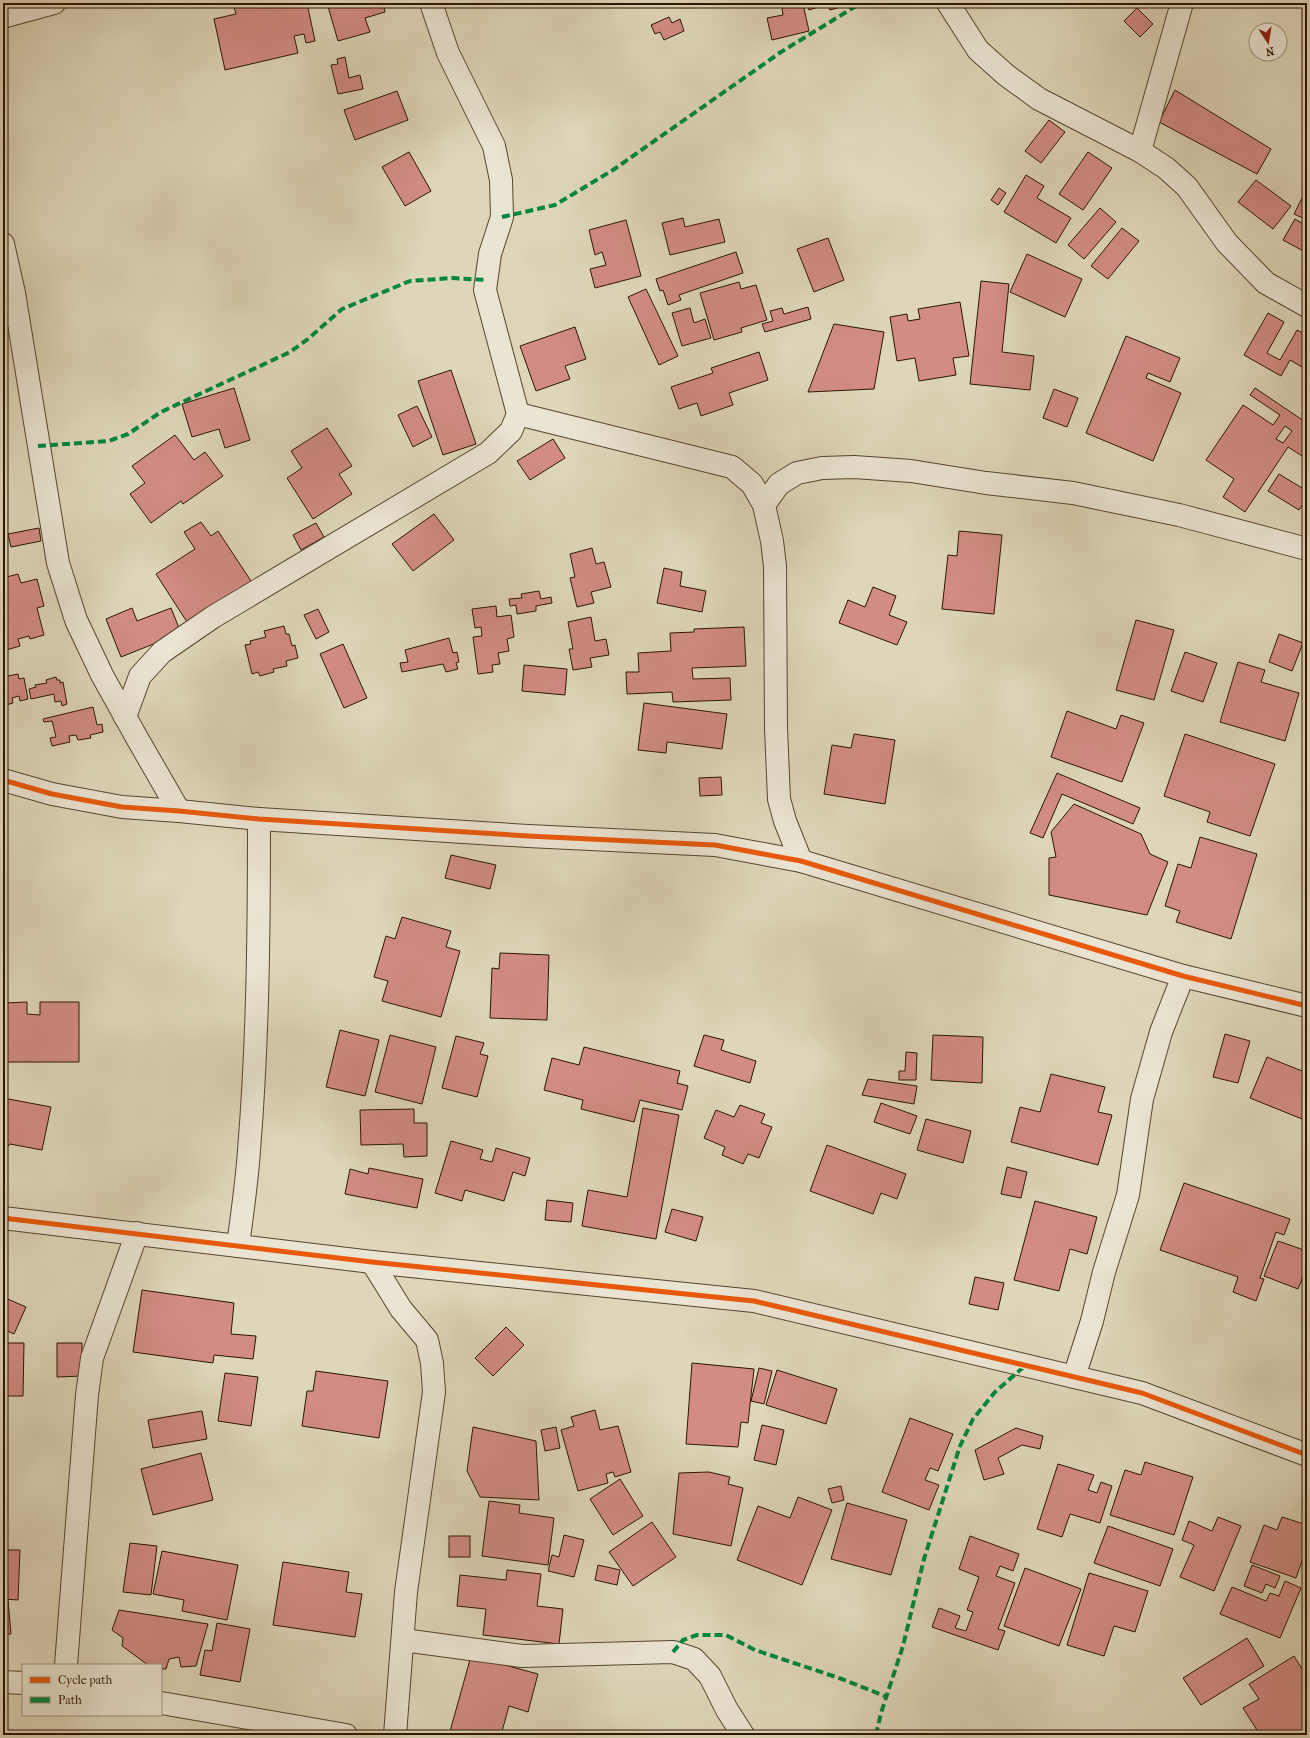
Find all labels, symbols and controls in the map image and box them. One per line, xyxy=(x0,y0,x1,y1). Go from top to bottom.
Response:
north arrow xyxy=(1248,22,1288,62)
text: N xyxy=(1264,44,1275,59)
legend xyxy=(22,1664,162,1716)
text: Cycle path xyxy=(58,1673,113,1687)
text: Path xyxy=(58,1693,82,1707)

